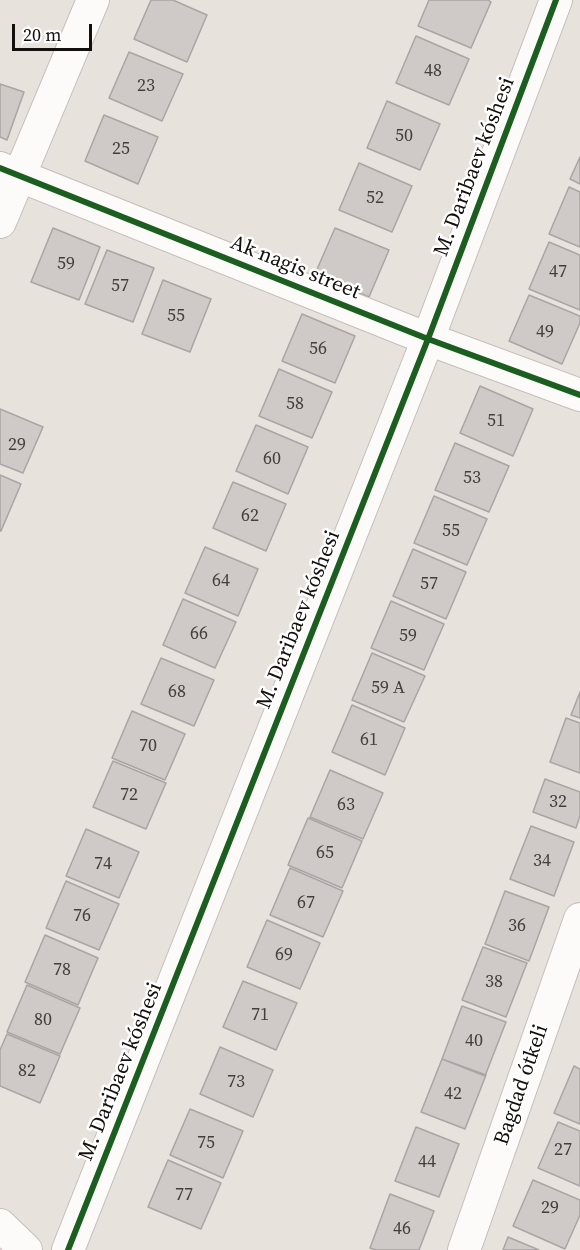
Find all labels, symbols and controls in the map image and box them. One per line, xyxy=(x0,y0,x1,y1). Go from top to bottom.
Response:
scale bar xyxy=(15,12,94,50)
text: 20 m xyxy=(23,22,61,47)
house number: 48 xyxy=(424,60,442,82)
street label: M. Daribaev kóshesi xyxy=(429,74,521,260)
house number: 23 xyxy=(137,75,155,97)
house number: 50 xyxy=(395,125,413,147)
house number: 25 xyxy=(112,138,130,160)
house number: 52 xyxy=(366,187,384,209)
street label: Ak nagis street xyxy=(227,231,363,305)
house number: 59 xyxy=(57,253,75,275)
house number: 47 xyxy=(549,261,567,283)
house number: 57 xyxy=(111,275,129,297)
house number: 55 xyxy=(167,305,185,327)
house number: 49 xyxy=(536,321,554,343)
house number: 56 xyxy=(309,338,327,360)
house number: 58 xyxy=(286,393,304,415)
house number: 51 xyxy=(487,410,505,432)
house number: 29 xyxy=(8,434,26,456)
house number: 60 xyxy=(263,448,281,470)
house number: 53 xyxy=(463,467,481,489)
house number: 62 xyxy=(241,505,259,527)
house number: 55 xyxy=(442,520,460,542)
street label: M. Daribaev kóshesi xyxy=(252,527,346,713)
house number: 64 xyxy=(212,570,230,592)
house number: 57 xyxy=(420,573,438,595)
house number: 66 xyxy=(190,623,208,645)
house number: 59 xyxy=(399,625,417,647)
house number: 59 А xyxy=(371,677,405,699)
house number: 68 xyxy=(168,681,186,703)
house number: 61 xyxy=(360,729,378,751)
house number: 70 xyxy=(139,735,157,757)
house number: 72 xyxy=(120,784,138,806)
house number: 32 xyxy=(549,791,567,813)
house number: 63 xyxy=(337,794,355,816)
house number: 65 xyxy=(316,842,334,864)
house number: 34 xyxy=(533,850,551,872)
house number: 74 xyxy=(94,853,112,875)
house number: 67 xyxy=(297,892,315,914)
house number: 76 xyxy=(73,905,91,927)
house number: 36 xyxy=(508,915,526,937)
house number: 69 xyxy=(275,944,293,966)
house number: 78 xyxy=(53,959,71,981)
house number: 38 xyxy=(485,971,503,993)
street label: M. Daribaev kóshesi xyxy=(74,979,168,1165)
house number: 71 xyxy=(251,1004,269,1026)
house number: 80 xyxy=(34,1009,52,1031)
street label: Bagdad ótkeli xyxy=(490,1021,554,1149)
house number: 40 xyxy=(465,1030,483,1052)
house number: 82 xyxy=(18,1060,36,1082)
house number: 73 xyxy=(227,1071,245,1093)
house number: 42 xyxy=(444,1083,462,1105)
house number: 75 xyxy=(197,1132,215,1154)
house number: 27 xyxy=(554,1139,572,1161)
house number: 44 xyxy=(418,1151,436,1173)
house number: 77 xyxy=(175,1184,193,1206)
house number: 29 xyxy=(541,1197,559,1219)
house number: 46 xyxy=(393,1218,411,1240)

